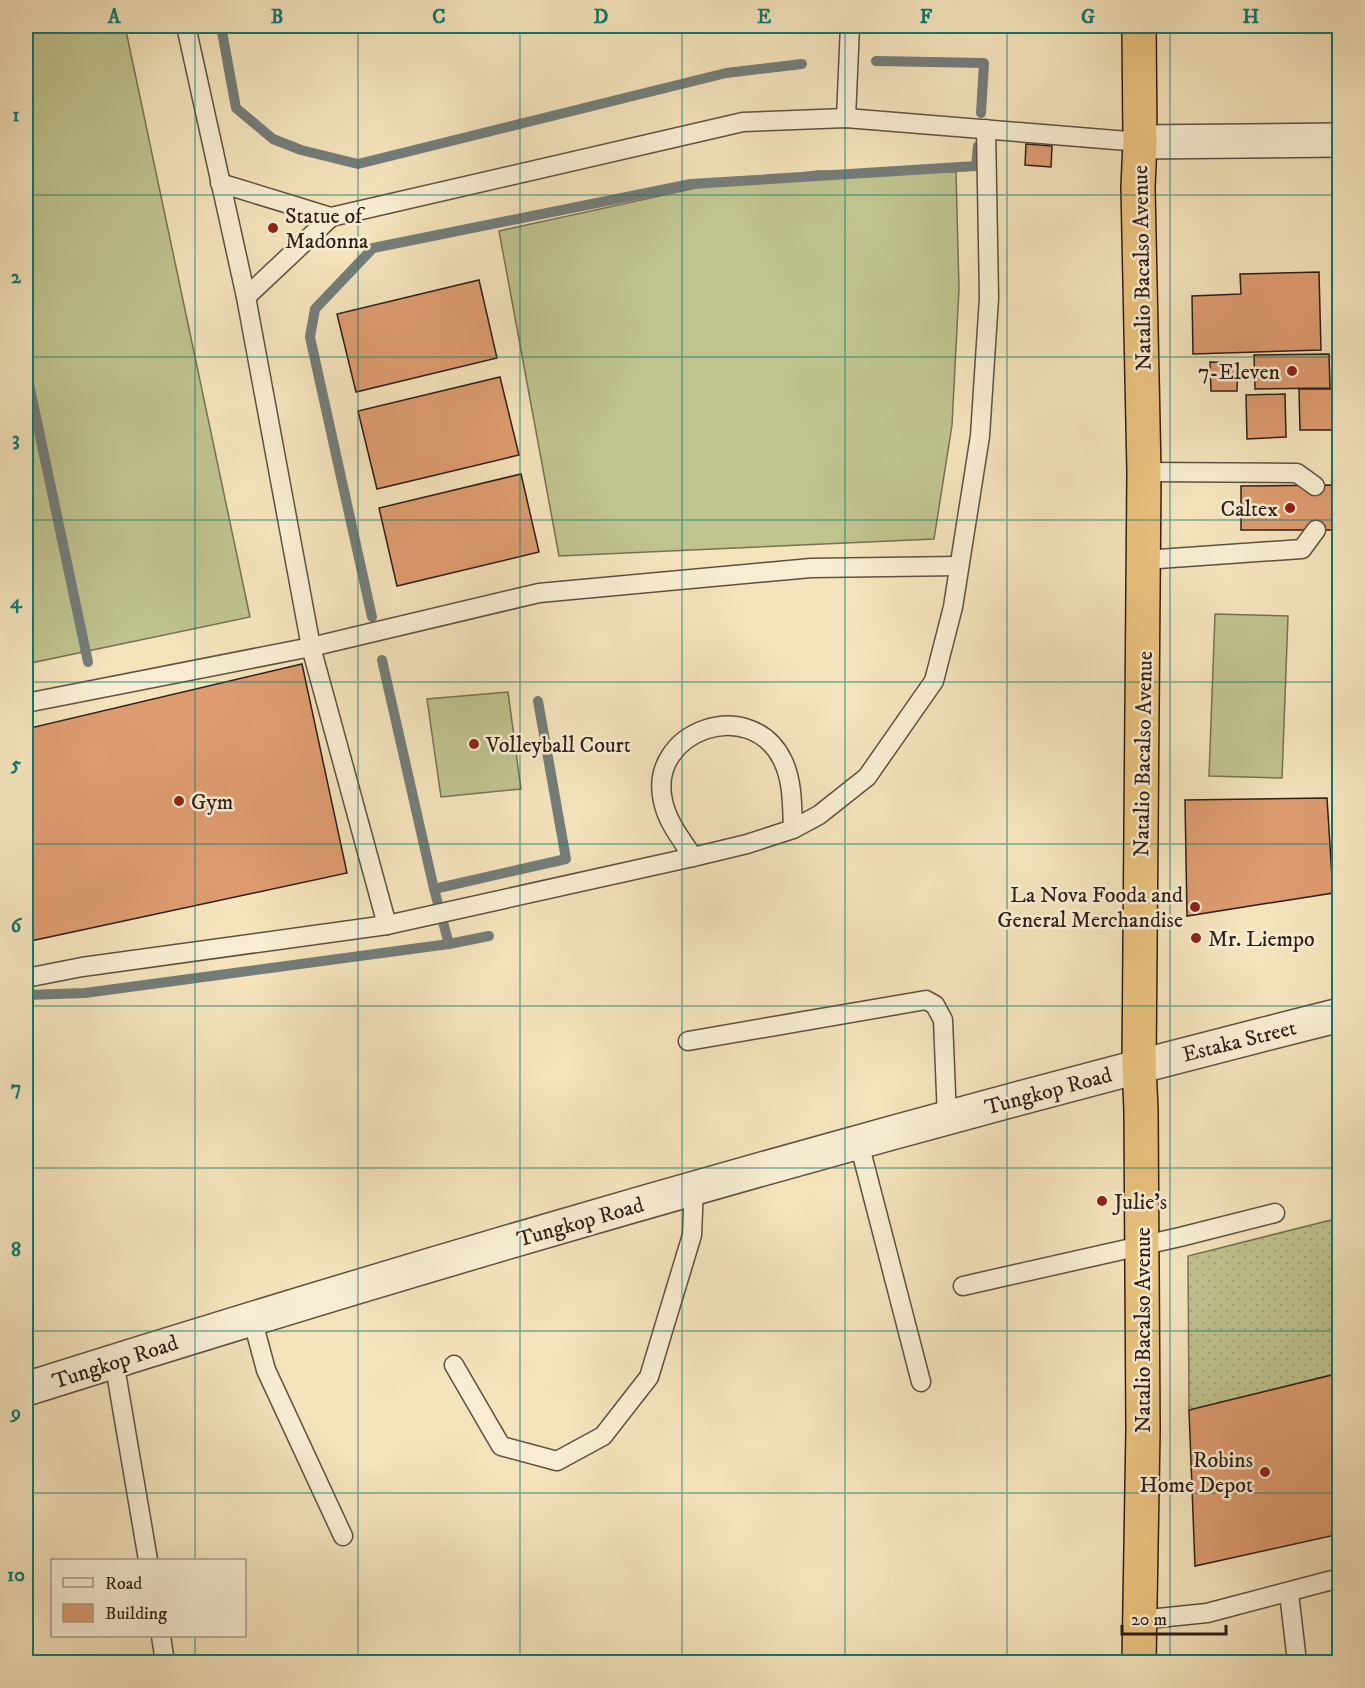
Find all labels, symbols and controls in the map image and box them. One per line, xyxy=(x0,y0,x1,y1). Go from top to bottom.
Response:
text: A xyxy=(107,5,122,30)
text: B xyxy=(271,5,283,30)
text: C xyxy=(432,5,446,30)
text: D xyxy=(594,5,609,30)
text: E xyxy=(757,5,771,30)
text: F xyxy=(920,5,933,30)
text: G xyxy=(1081,5,1095,30)
text: H xyxy=(1243,5,1260,30)
text: 1 xyxy=(12,103,20,128)
street label: Natalio Bacalso Avenue xyxy=(1127,165,1158,371)
place label: Statue of Madonna xyxy=(285,203,369,255)
marker: Statue of Madonna xyxy=(266,221,280,235)
text: 2 xyxy=(11,265,22,290)
place label: 7-Eleven xyxy=(1198,359,1281,386)
marker: 7-Eleven xyxy=(1285,364,1299,378)
text: 3 xyxy=(12,427,20,452)
place label: Caltex xyxy=(1221,496,1278,523)
marker: Caltex xyxy=(1283,501,1297,515)
text: 4 xyxy=(10,590,23,615)
street label: Natalio Bacalso Avenue xyxy=(1128,651,1159,857)
place label: Volleyball Court xyxy=(485,732,631,759)
marker: Volleyball Court xyxy=(467,737,481,751)
text: 5 xyxy=(10,752,21,777)
place label: Gym xyxy=(191,789,233,816)
marker: Gym xyxy=(172,794,186,808)
place label: La Nova Fooda and General Merchandise xyxy=(997,882,1183,934)
marker: La Nova Fooda and General Merchandise xyxy=(1188,900,1202,914)
text: 6 xyxy=(11,914,23,939)
place label: Mr. Liempo xyxy=(1208,926,1315,953)
marker: Mr. Liempo xyxy=(1189,931,1203,945)
street label: Estaka Street xyxy=(1180,1014,1299,1069)
street label: Tungkop Road xyxy=(982,1062,1115,1121)
text: 7 xyxy=(11,1076,21,1101)
place label: Julie's xyxy=(1112,1189,1167,1216)
street label: Tungkop Road xyxy=(514,1191,647,1253)
marker: Julie's xyxy=(1095,1194,1109,1208)
street label: Natalio Bacalso Avenue xyxy=(1130,1227,1157,1433)
text: 8 xyxy=(11,1238,21,1263)
street label: Tungkop Road xyxy=(49,1329,182,1395)
text: 9 xyxy=(9,1401,21,1426)
place label: Robins Home Depot xyxy=(1140,1447,1253,1499)
marker: Robins Home Depot xyxy=(1258,1465,1272,1479)
legend xyxy=(51,1559,246,1637)
text: 10 xyxy=(7,1563,25,1588)
text: Road xyxy=(105,1573,142,1595)
scale bar xyxy=(1122,1598,1226,1636)
text: Building xyxy=(105,1603,167,1625)
text: 20 m xyxy=(1131,1609,1167,1631)

